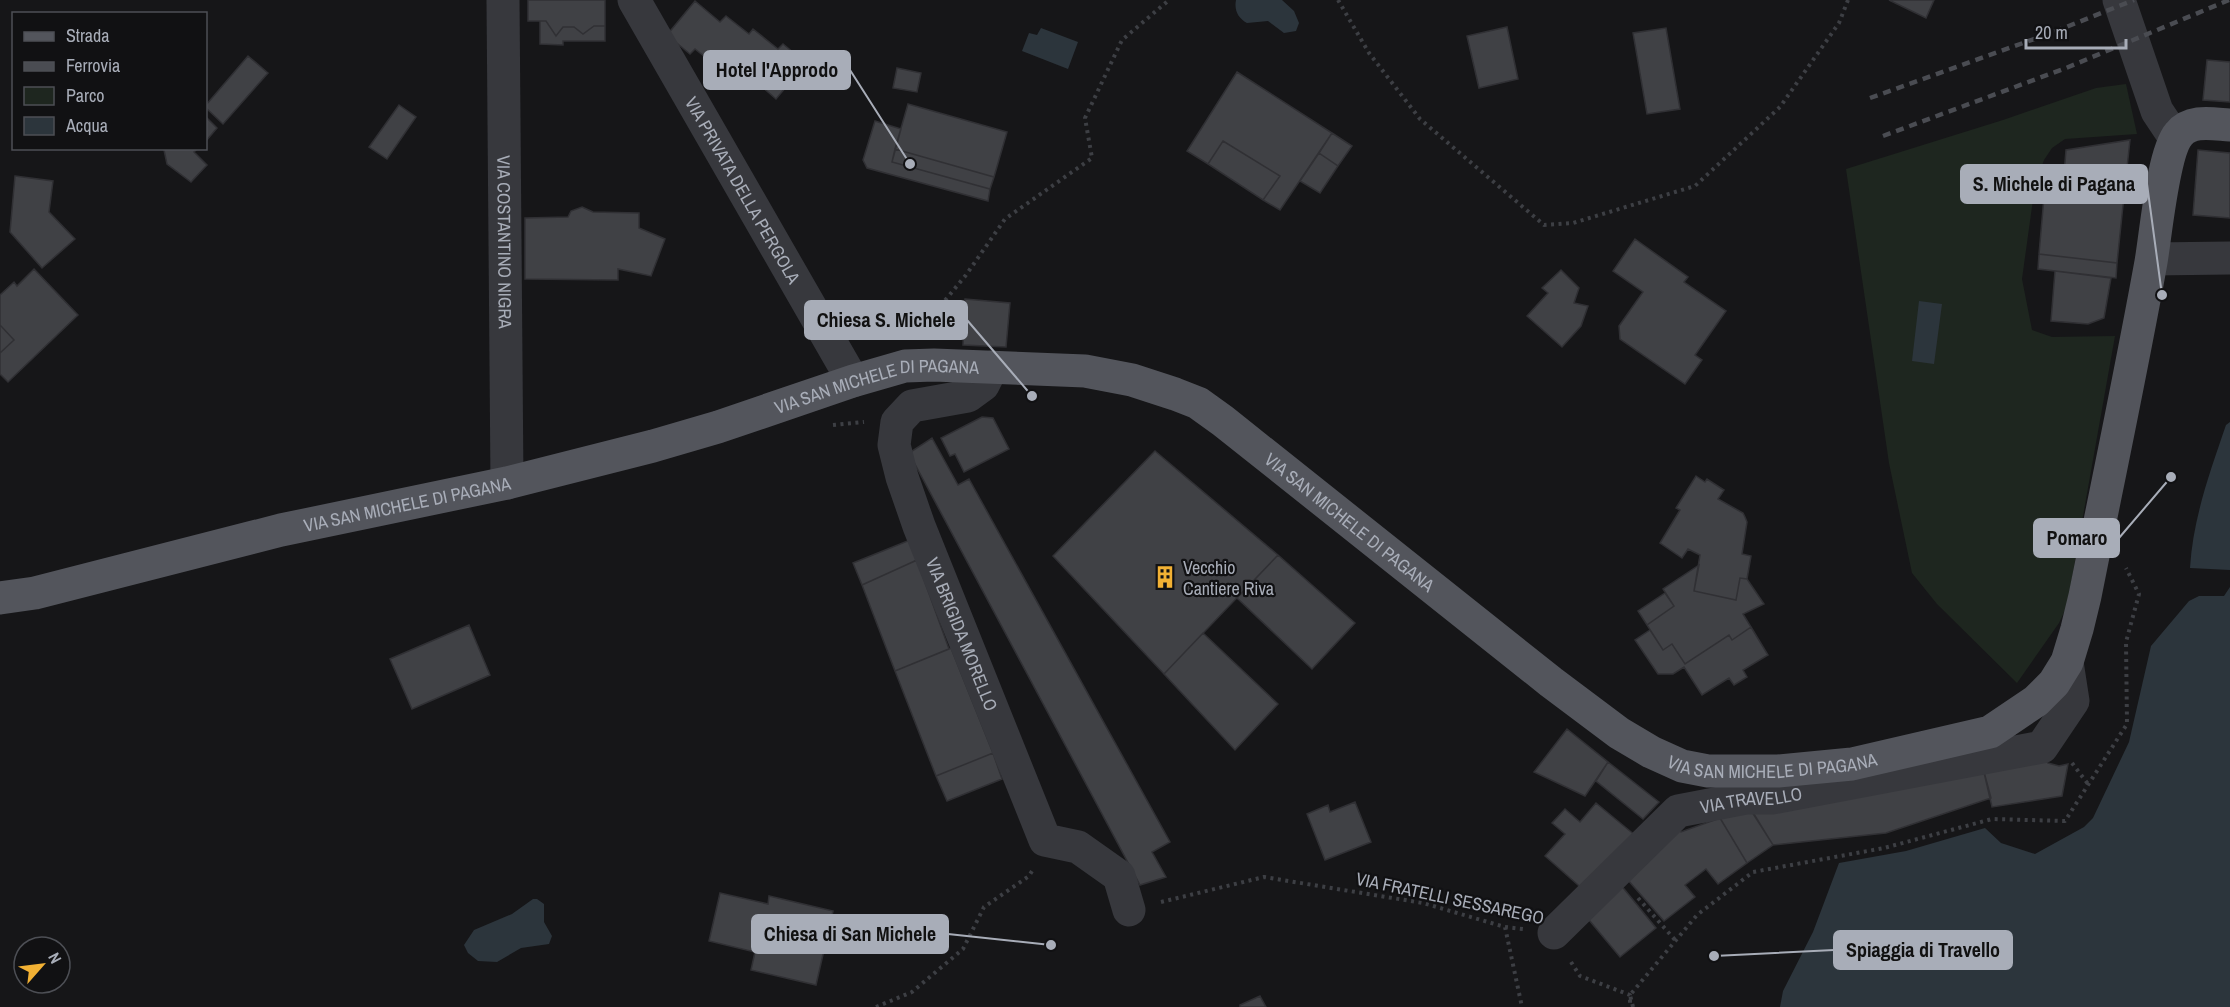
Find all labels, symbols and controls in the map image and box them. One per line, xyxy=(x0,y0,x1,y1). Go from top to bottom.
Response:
legend xyxy=(12,12,207,150)
scale bar xyxy=(2026,12,2126,50)
text: 20 m xyxy=(2035,20,2068,45)
text: Strada xyxy=(66,23,110,48)
callout: Hotel l'Approdo xyxy=(704,51,850,89)
text: Ferrovia xyxy=(66,53,120,78)
text: Hotel l'Approdo xyxy=(716,56,838,83)
text: Parco xyxy=(66,83,105,108)
street label: VIA PRIVATA DELLA PERGOLA xyxy=(679,92,807,288)
text: Acqua xyxy=(65,113,108,138)
street label: VIA COSTANTINO NIGRA xyxy=(492,155,518,329)
callout: S. Michele di Pagana xyxy=(1961,165,2147,203)
text: S. Michele di Pagana xyxy=(1973,170,2135,197)
callout: Chiesa S. Michele xyxy=(805,301,967,339)
text: Chiesa S. Michele xyxy=(817,306,955,333)
street label: VIA SAN MICHELE DI PAGANA xyxy=(771,352,980,419)
street label: VIA SAN MICHELE DI PAGANA xyxy=(1260,447,1440,597)
street label: VIA SAN MICHELE DI PAGANA xyxy=(301,470,513,537)
callout: Pomaro xyxy=(2034,519,2119,557)
text: Pomaro xyxy=(2046,524,2108,551)
street label: VIA BRIGIDA MORELLO xyxy=(920,554,1004,715)
place label: Vecchio Cantiere Riva xyxy=(1183,555,1274,601)
building icon: Vecchio Cantiere Riva xyxy=(1152,564,1178,590)
street label: VIA SAN MICHELE DI PAGANA xyxy=(1663,746,1880,784)
street label: VIA TRAVELLO xyxy=(1698,780,1804,819)
street label: VIA FRATELLI SESSAREGO xyxy=(1354,866,1546,930)
callout: Chiesa di San Michele xyxy=(752,915,948,953)
text: Chiesa di San Michele xyxy=(764,920,936,947)
callout: Spiaggia di Travello xyxy=(1834,931,2012,969)
north arrow xyxy=(12,935,72,995)
text: Spiaggia di Travello xyxy=(1846,936,2000,963)
text: N xyxy=(43,949,67,967)

